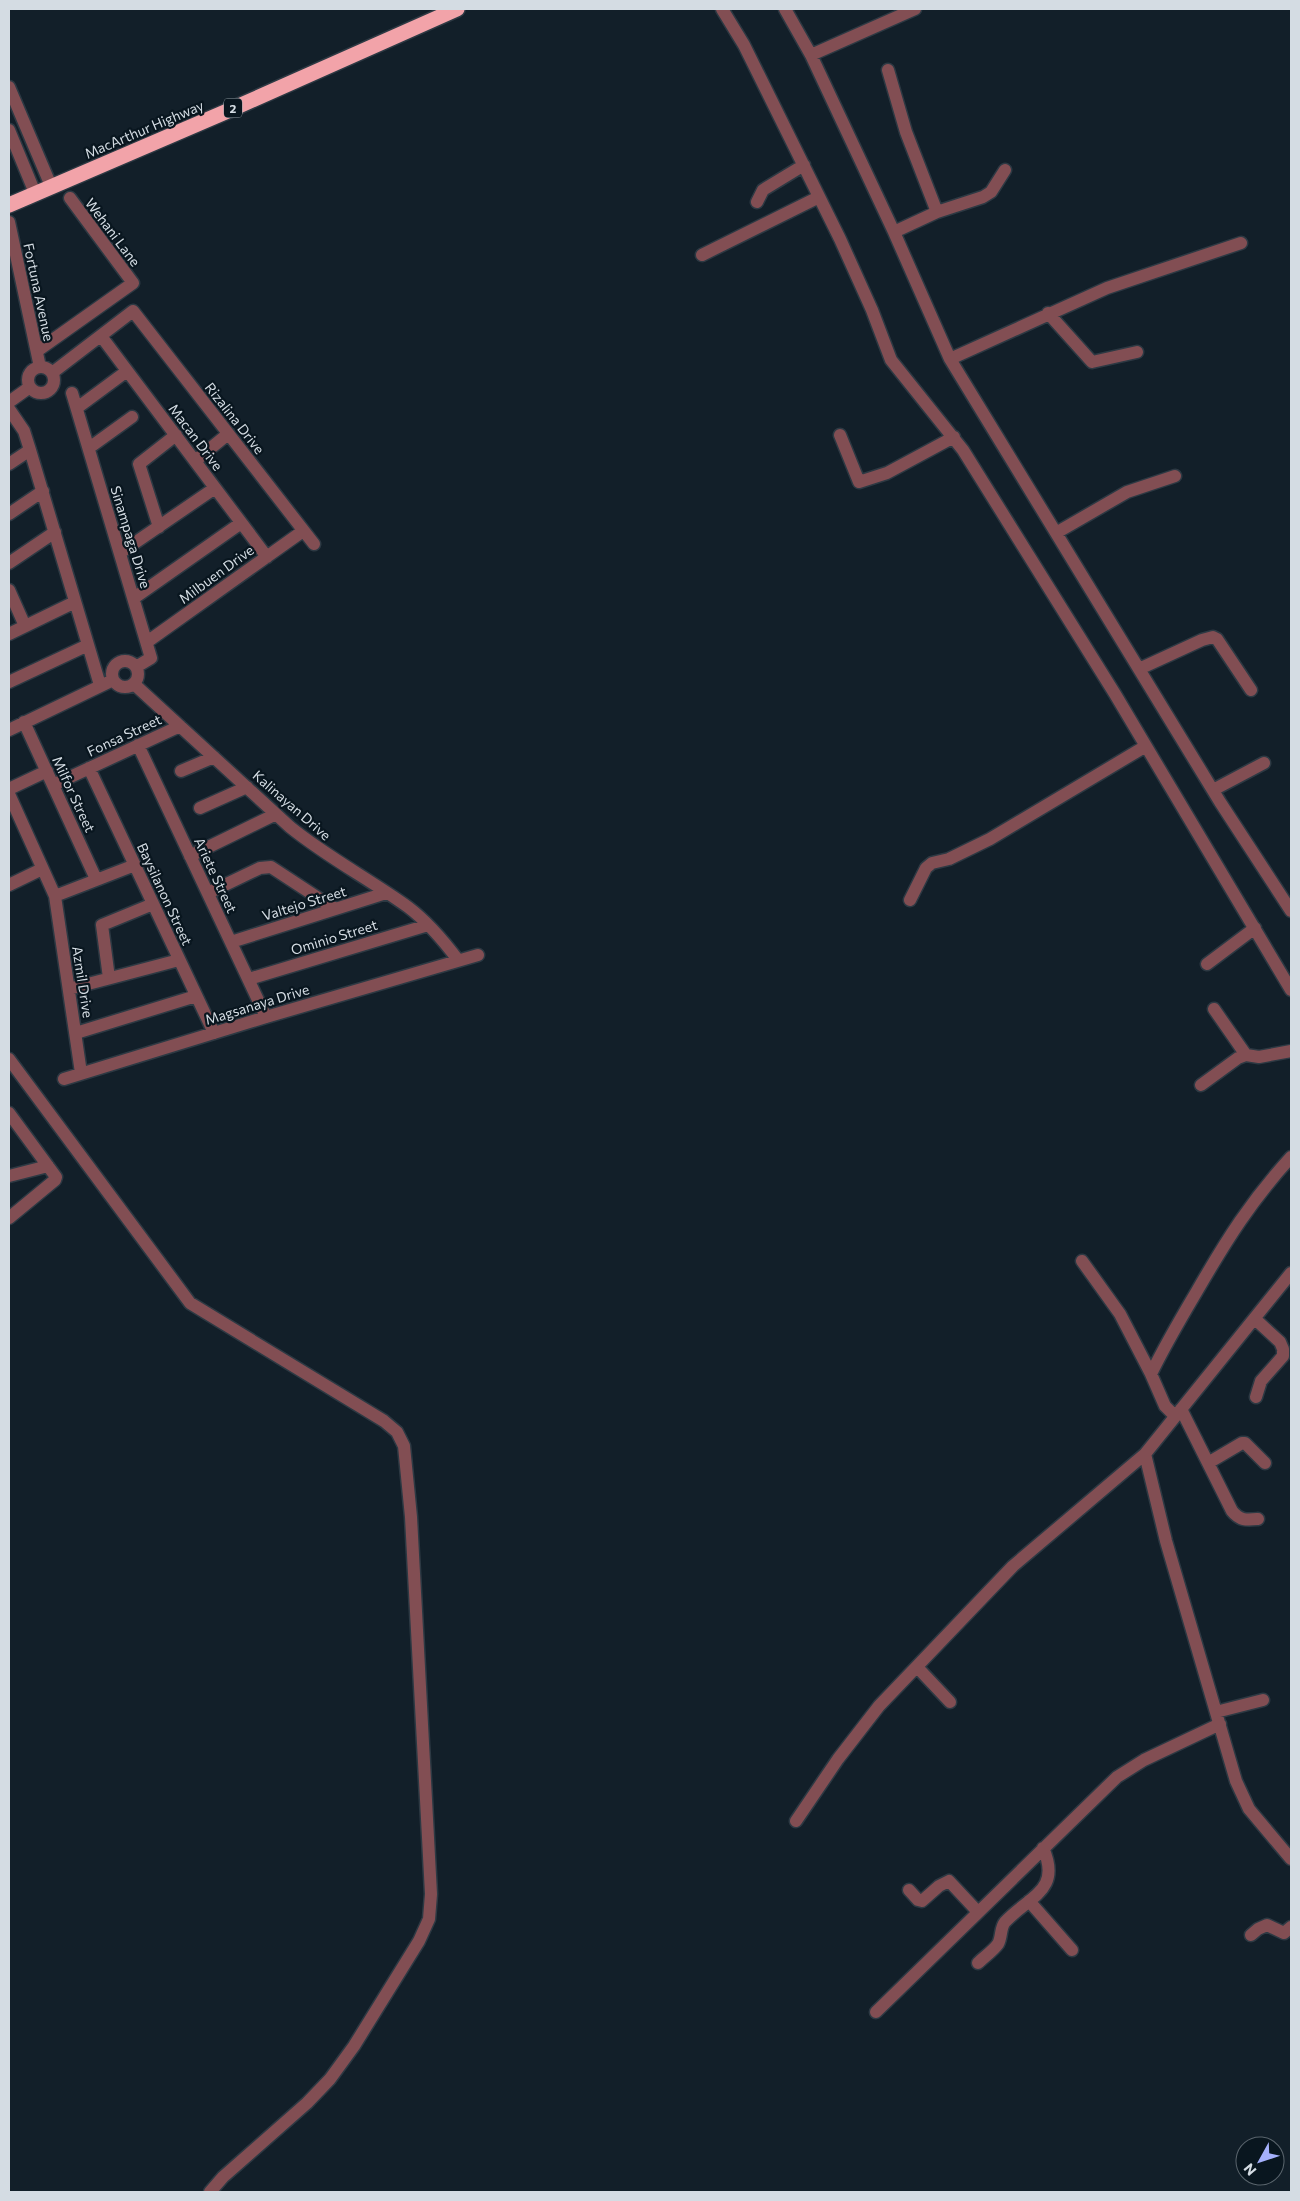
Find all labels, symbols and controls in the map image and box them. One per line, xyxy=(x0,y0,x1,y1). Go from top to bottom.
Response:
street label: MacArthur Highway xyxy=(82,96,206,162)
road number: 2 xyxy=(224,99,242,118)
street label: Wehani Lane xyxy=(82,195,144,269)
street label: Fortuna Avenue xyxy=(20,241,58,343)
street label: Rizalina Drive xyxy=(202,379,268,457)
street label: Macan Drive xyxy=(165,400,227,474)
street label: Sinampaga Drive xyxy=(107,484,155,590)
street label: Milbuen Drive xyxy=(175,541,257,607)
street label: Fonsa Street xyxy=(84,710,164,760)
street label: Milfor Street xyxy=(49,753,99,835)
street label: Kalinayan Drive xyxy=(249,766,335,844)
street label: Ariete Street xyxy=(191,835,241,916)
street label: Baysilanon Street xyxy=(134,840,196,948)
street label: Valtejo Street xyxy=(260,882,348,924)
street label: Ominio Street xyxy=(289,916,380,958)
street label: Azmil Drive xyxy=(69,945,97,1019)
street label: Magsanaya Drive xyxy=(203,980,311,1028)
north arrow xyxy=(1235,2136,1285,2186)
text: N xyxy=(1240,2160,1260,2179)

